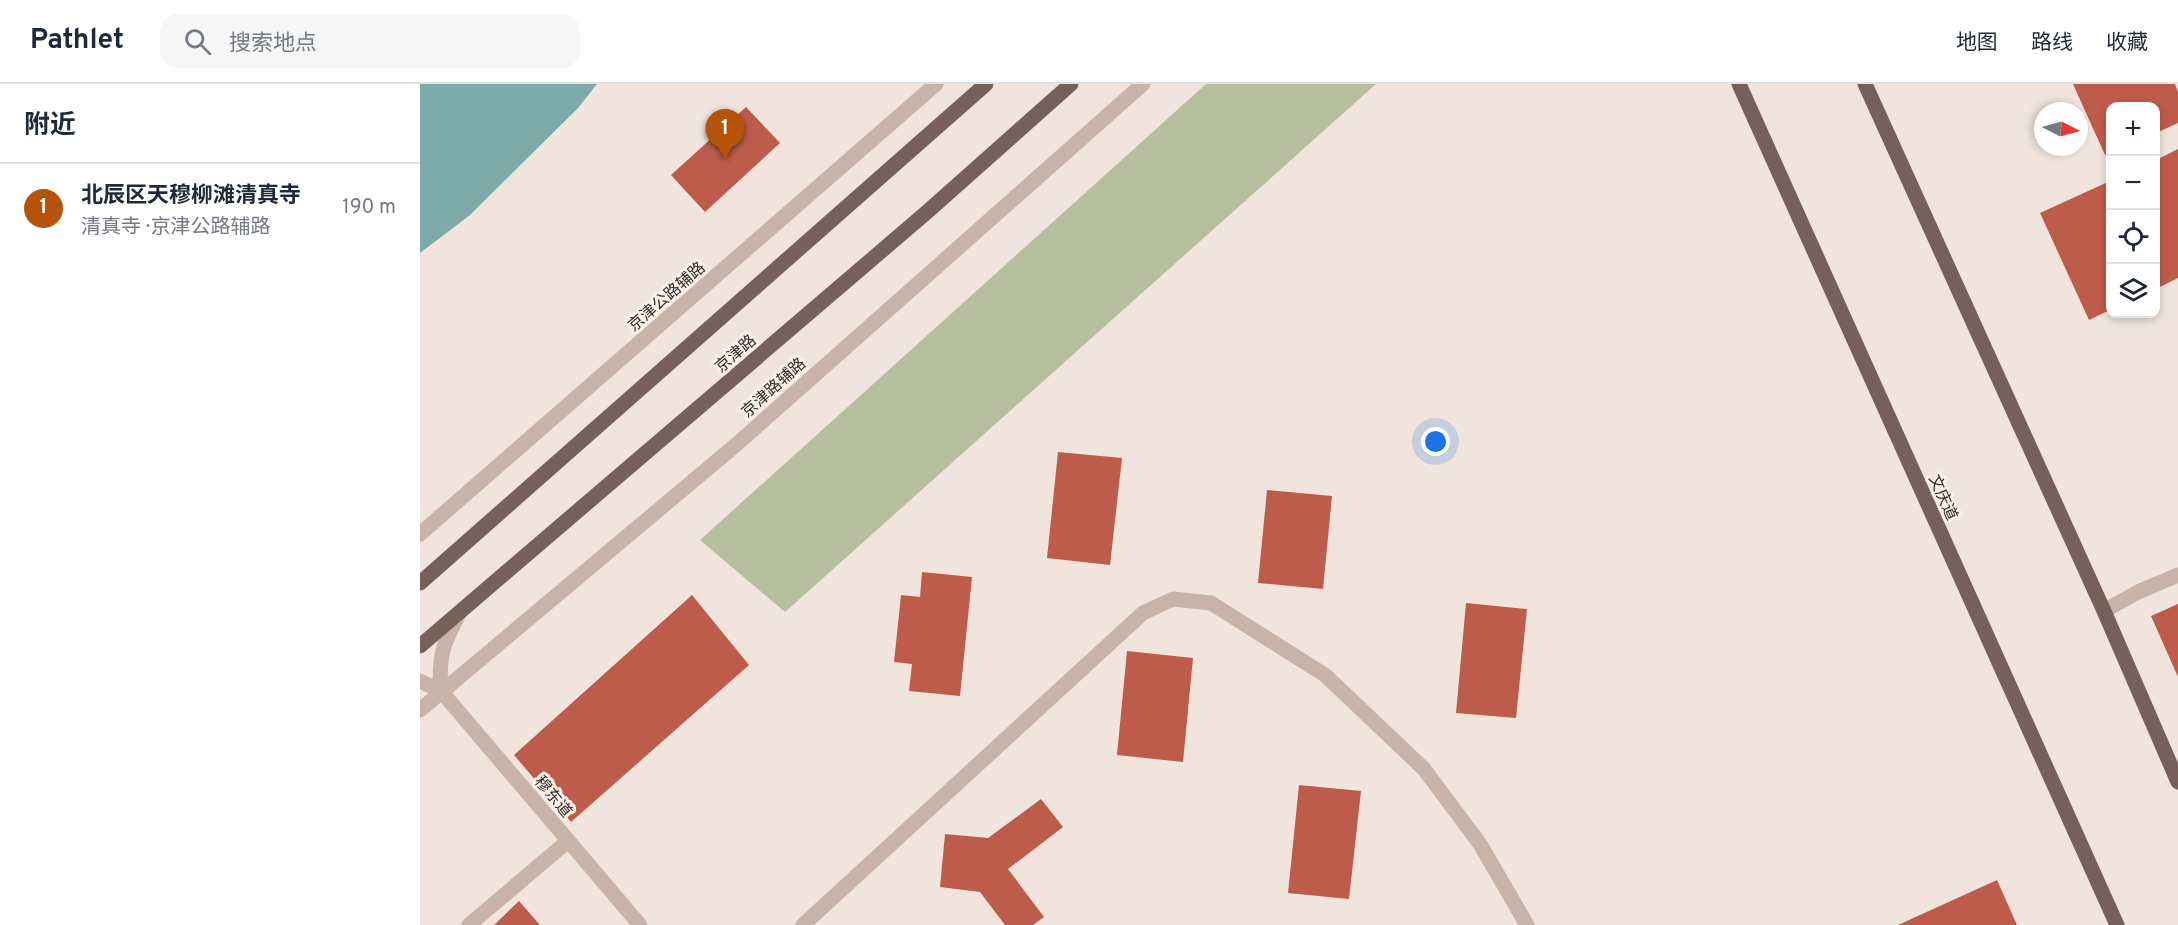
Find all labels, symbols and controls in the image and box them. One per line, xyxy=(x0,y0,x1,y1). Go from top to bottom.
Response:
search box xyxy=(160,14,580,68)
text: Pathlet xyxy=(30,23,124,59)
icon: search xyxy=(181,25,214,58)
text: 地图 xyxy=(1956,30,1998,57)
text: 路线 xyxy=(2031,30,2073,57)
text: 收藏 xyxy=(2106,30,2148,57)
text: 搜索地点 xyxy=(229,31,317,58)
north arrow xyxy=(2034,102,2088,156)
map controls xyxy=(2106,102,2160,318)
button: + xyxy=(2106,102,2160,156)
text: 附近 xyxy=(24,110,76,143)
pin: 1 xyxy=(706,110,744,159)
button: − xyxy=(2106,156,2160,210)
text: 北辰区天穆柳滩清真寺 xyxy=(81,183,301,210)
text: 1 xyxy=(40,195,48,221)
text: 190 m xyxy=(342,195,396,221)
button: locate xyxy=(2106,210,2160,264)
text: 清真寺 · 京津公路辅路 xyxy=(81,215,270,241)
street label: 京津公路辅路 xyxy=(625,258,710,337)
button: layers xyxy=(2106,264,2160,318)
street label: 京津路 xyxy=(712,331,761,378)
street label: 京津路辅路 xyxy=(738,354,811,423)
your location xyxy=(1421,427,1450,456)
street label: 文庆道 xyxy=(1923,472,1961,524)
street label: 穆东道 xyxy=(529,772,576,822)

